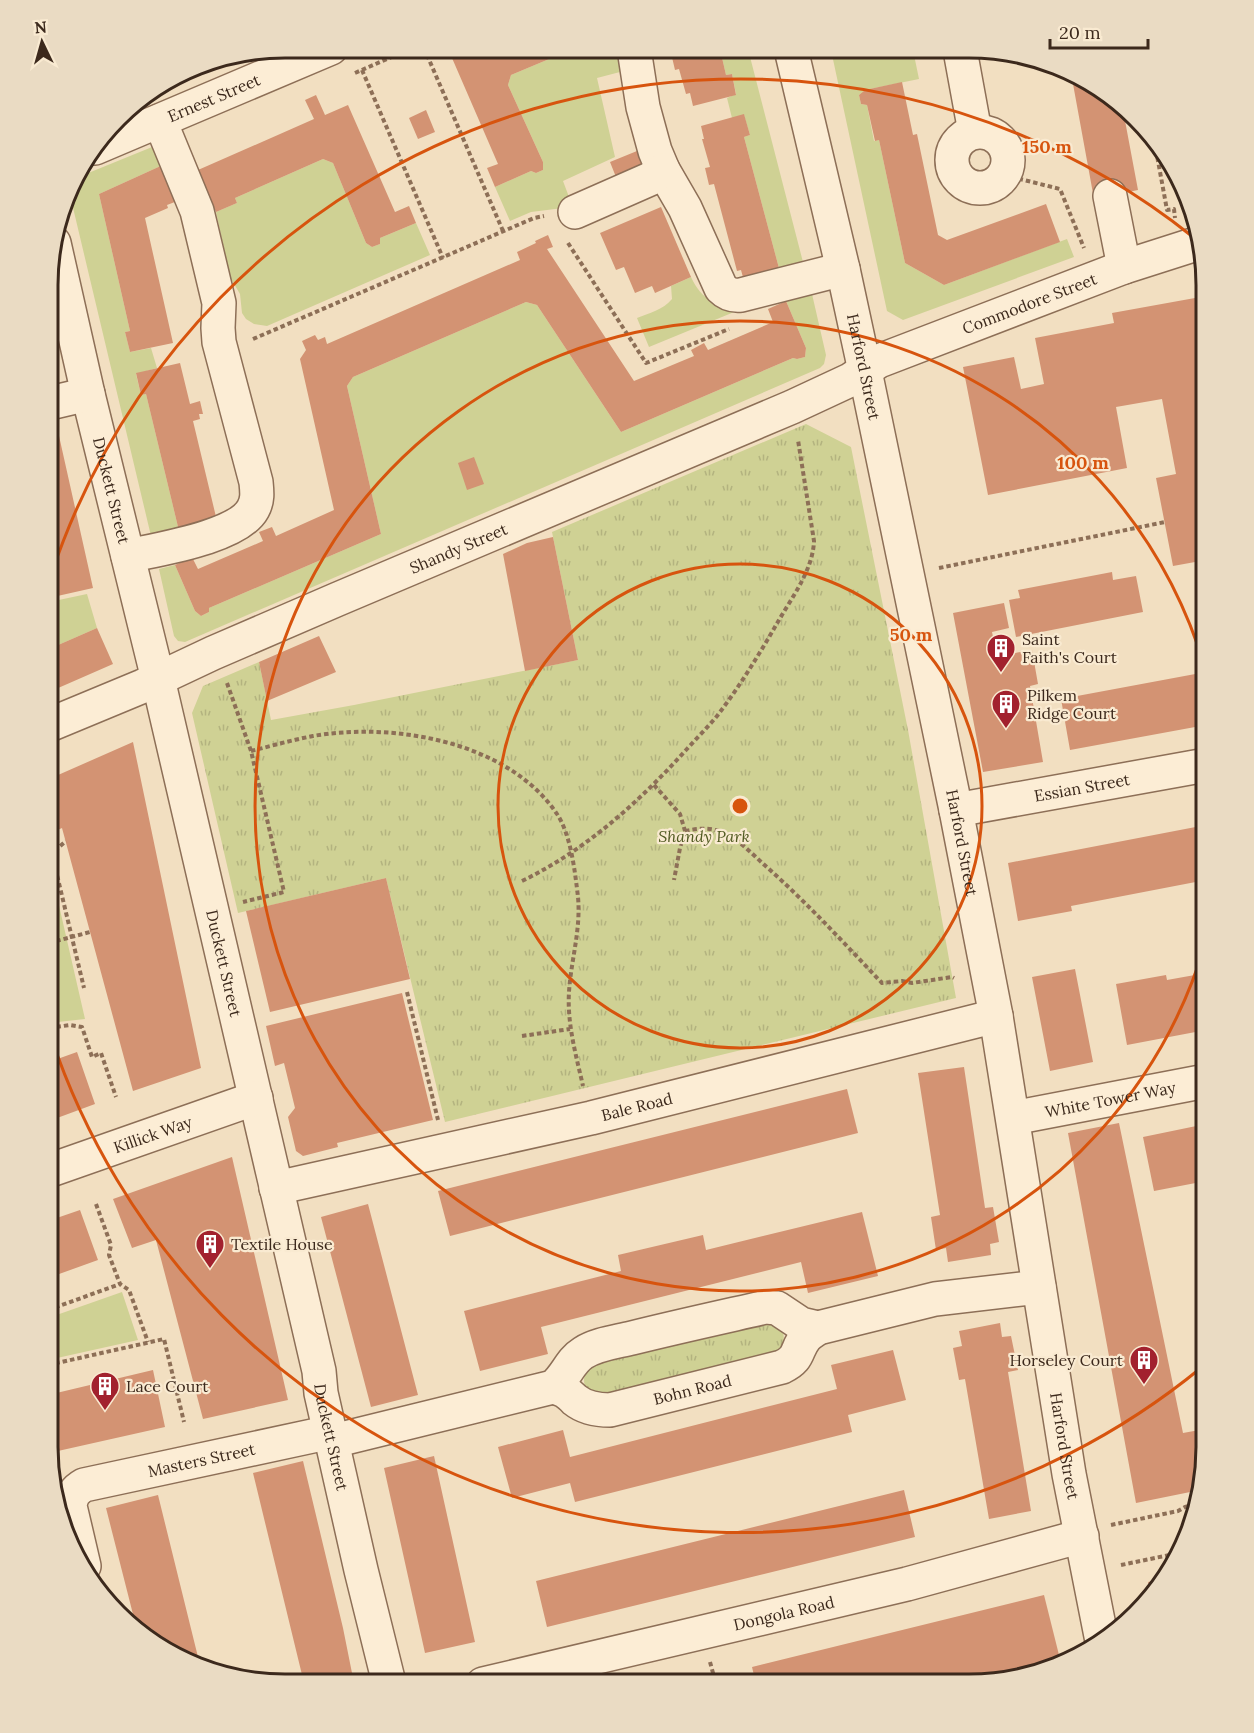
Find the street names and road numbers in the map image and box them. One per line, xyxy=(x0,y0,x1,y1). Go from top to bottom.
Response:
street label: Ernest Street xyxy=(165,69,264,126)
street label: Commodore Street xyxy=(959,268,1100,338)
street label: Harford Street xyxy=(843,312,885,423)
street label: Duckett Street xyxy=(89,435,135,547)
street label: Shandy Street xyxy=(406,518,511,578)
street label: Essian Street xyxy=(1033,769,1132,806)
street label: Harford Street xyxy=(942,788,983,898)
street label: Duckett Street xyxy=(202,908,246,1019)
street label: White Tower Way xyxy=(1043,1077,1178,1122)
street label: Bale Road xyxy=(599,1088,675,1125)
street label: Killick Way xyxy=(111,1111,195,1157)
street label: Bohn Road xyxy=(651,1370,734,1409)
street label: Duckett Street xyxy=(310,1383,353,1493)
street label: Harford Street xyxy=(1046,1391,1084,1502)
street label: Masters Street xyxy=(146,1438,258,1481)
street label: Dongola Road xyxy=(731,1591,837,1635)

